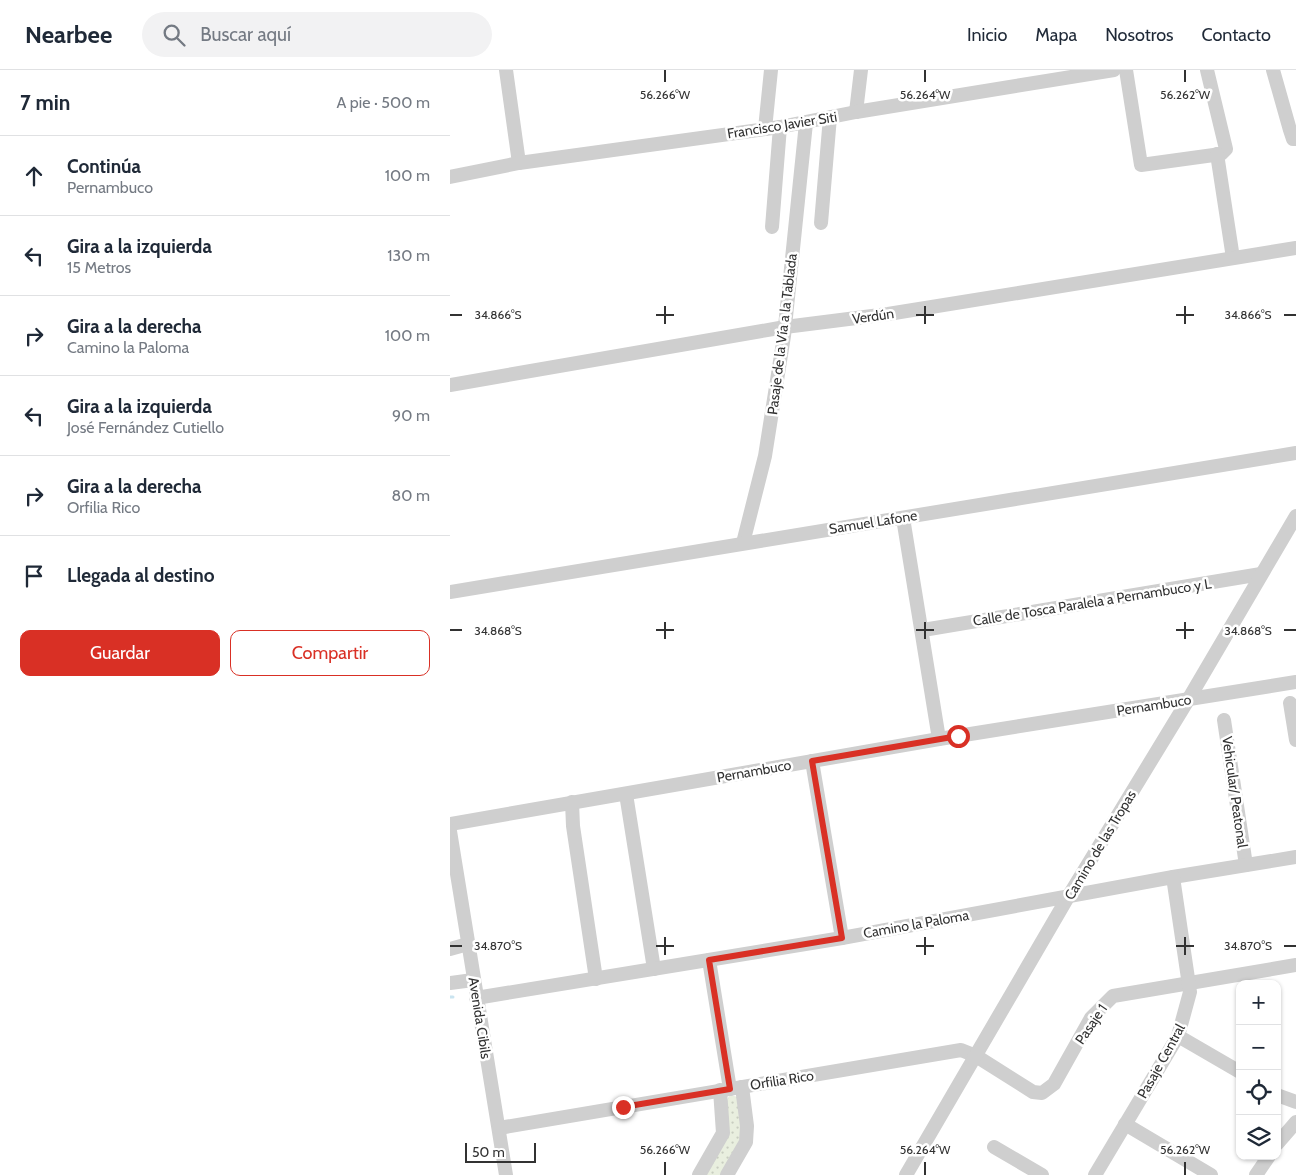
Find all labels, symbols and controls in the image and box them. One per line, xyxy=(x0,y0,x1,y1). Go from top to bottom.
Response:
search box xyxy=(142,12,492,57)
text: Nearbee xyxy=(25,20,112,49)
icon: search xyxy=(160,21,188,49)
text: Buscar aquí xyxy=(200,23,291,46)
text: Inicio xyxy=(967,24,1007,46)
text: Mapa xyxy=(1035,24,1077,46)
text: Nosotros xyxy=(1105,24,1174,46)
text: Contacto xyxy=(1202,24,1271,46)
text: 56.266°W xyxy=(640,87,691,102)
text: 56.264°W xyxy=(900,87,951,102)
text: 56.262°W xyxy=(1160,87,1211,102)
text: 7 min xyxy=(20,90,70,115)
text: A pie · 500 m xyxy=(336,93,430,112)
street label: Francisco Javier Siti xyxy=(726,107,838,143)
text: Continúa xyxy=(67,155,141,178)
icon: ahead xyxy=(20,162,48,190)
text: 100 m xyxy=(385,166,430,185)
text: Pernambuco xyxy=(67,178,153,197)
text: Gira a la izquierda xyxy=(67,235,212,258)
icon: left xyxy=(20,242,48,270)
text: 130 m xyxy=(387,246,430,265)
street label: Pasaje de la Vía a la Tablada xyxy=(763,252,801,416)
text: 15 Metros xyxy=(67,258,131,277)
street label: Verdún xyxy=(851,304,895,328)
text: 34.866°S xyxy=(474,307,522,322)
text: 34.866°S xyxy=(1224,307,1272,322)
text: Gira a la derecha xyxy=(67,315,202,338)
icon: right xyxy=(20,322,48,350)
text: 100 m xyxy=(385,326,430,345)
text: Camino la Paloma xyxy=(67,338,189,357)
text: Gira a la izquierda xyxy=(67,395,212,418)
icon: left xyxy=(20,402,48,430)
text: 90 m xyxy=(392,406,430,425)
text: José Fernández Cutiello xyxy=(67,418,224,437)
text: Gira a la derecha xyxy=(67,475,202,498)
icon: right xyxy=(20,482,48,510)
text: 80 m xyxy=(392,486,430,505)
text: Orfilia Rico xyxy=(67,498,140,517)
street label: Samuel Lafone xyxy=(828,506,918,538)
icon: arrive xyxy=(20,562,48,590)
text: Llegada al destino xyxy=(67,564,214,587)
street label: Calle de Tosca Paralela a Pernambuco y L xyxy=(972,574,1212,630)
text: 34.868°S xyxy=(474,623,522,638)
text: 34.868°S xyxy=(1224,623,1272,638)
button: Guardar xyxy=(20,630,220,676)
button: Compartir xyxy=(230,630,430,676)
street label: Pernambuco xyxy=(1115,690,1193,720)
route start xyxy=(947,725,970,748)
street label: Vehicular/ Peatonal xyxy=(1218,735,1252,850)
street label: Pernambuco xyxy=(715,756,793,786)
street label: Camino de las Tropas xyxy=(1060,787,1140,903)
street label: Camino la Paloma xyxy=(862,906,970,942)
text: 34.870°S xyxy=(474,938,522,953)
text: 34.870°S xyxy=(1224,938,1272,953)
street label: Avenida Cibils xyxy=(465,976,495,1060)
map controls xyxy=(1236,980,1281,1160)
button: + xyxy=(1236,980,1281,1025)
street label: Pasaje 1 xyxy=(1071,1000,1111,1048)
street label: Pasaje Central xyxy=(1133,1020,1189,1102)
button: − xyxy=(1236,1025,1281,1070)
street label: Orfilia Rico xyxy=(749,1066,815,1094)
button: locate xyxy=(1236,1070,1281,1115)
route end xyxy=(612,1096,635,1119)
button: layers xyxy=(1236,1115,1281,1160)
scale bar xyxy=(465,1140,536,1163)
text: 56.266°W xyxy=(640,1142,691,1157)
text: 56.264°W xyxy=(900,1142,951,1157)
text: 56.262°W xyxy=(1160,1142,1211,1157)
text: 50 m xyxy=(472,1143,505,1161)

